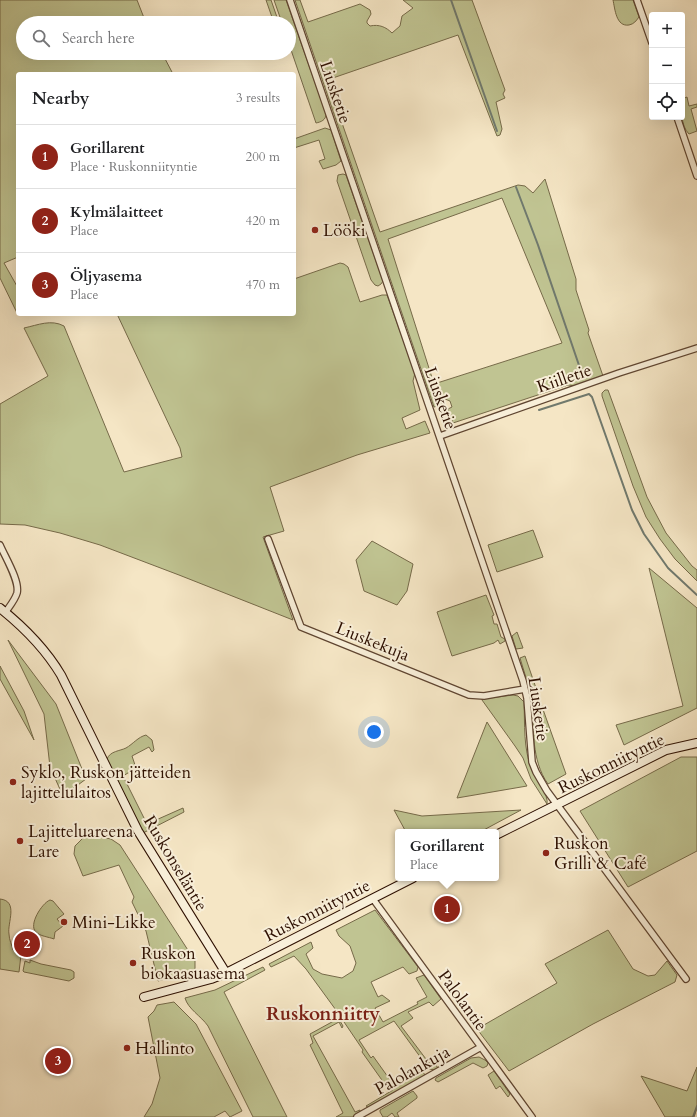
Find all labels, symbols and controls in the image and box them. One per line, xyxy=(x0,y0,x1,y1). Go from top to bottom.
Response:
map controls xyxy=(649,12,685,120)
button: + xyxy=(649,12,685,48)
search box xyxy=(16,16,296,60)
icon: search xyxy=(30,27,52,49)
text: Search here xyxy=(62,28,135,48)
button: − xyxy=(649,48,685,84)
street label: Liusketie xyxy=(314,58,357,127)
button: locate xyxy=(649,84,685,120)
text: Nearby xyxy=(32,87,89,110)
text: 3 results xyxy=(236,89,280,107)
text: Gorillarent xyxy=(70,138,145,158)
text: 1 xyxy=(42,148,48,166)
text: 200 m xyxy=(246,148,280,166)
text: Place · Ruskonniityntie xyxy=(70,158,197,176)
text: Kylmälaitteet xyxy=(70,202,163,222)
text: 2 xyxy=(42,212,48,230)
text: 420 m xyxy=(246,212,280,230)
place label: Lööki xyxy=(323,219,366,242)
text: Place xyxy=(70,222,98,240)
marker: Lööki xyxy=(310,225,320,235)
text: Öljyasema xyxy=(70,266,142,286)
text: 3 xyxy=(42,276,48,294)
text: 470 m xyxy=(246,276,280,294)
text: Place xyxy=(70,286,98,304)
street label: Kiilletie xyxy=(534,358,595,399)
street label: Liusketie xyxy=(419,364,462,433)
street label: Liuskekuja xyxy=(333,616,414,667)
street label: Liusketie xyxy=(523,675,554,743)
your location xyxy=(364,722,384,742)
street label: Ruskonniityntie xyxy=(554,728,668,799)
place label: Syklo, Ruskon jätteiden lajittelulaitos xyxy=(21,761,192,804)
marker: Syklo, Ruskon jätteiden lajittelulaitos xyxy=(8,777,18,787)
street label: Ruskonseläntie xyxy=(138,811,213,915)
place label: Lajitteluareena Lare xyxy=(28,820,134,863)
popup xyxy=(395,829,499,881)
place label: Ruskon Grilli & Café xyxy=(554,832,647,875)
marker: Lajitteluareena Lare xyxy=(15,836,25,846)
text: Gorillarent xyxy=(410,836,484,856)
marker: Ruskon Grilli & Café xyxy=(541,848,551,858)
text: Place xyxy=(410,856,438,874)
street label: Ruskonniityntie xyxy=(260,874,374,947)
pin: 1 xyxy=(434,894,460,924)
place label: Mini-Likke xyxy=(72,911,156,934)
marker: Mini-Likke xyxy=(59,917,69,927)
pin: 2 xyxy=(14,929,40,959)
place label: Ruskon biokaasuasema xyxy=(141,942,246,985)
marker: Ruskon biokaasuasema xyxy=(128,958,138,968)
street label: Palolantie xyxy=(433,965,493,1035)
district label: Ruskonniitty xyxy=(266,1001,380,1027)
place label: Hallinto xyxy=(135,1037,194,1060)
street label: Palolankuja xyxy=(370,1040,455,1101)
marker: Hallinto xyxy=(122,1043,132,1053)
pin: 3 xyxy=(45,1046,71,1076)

